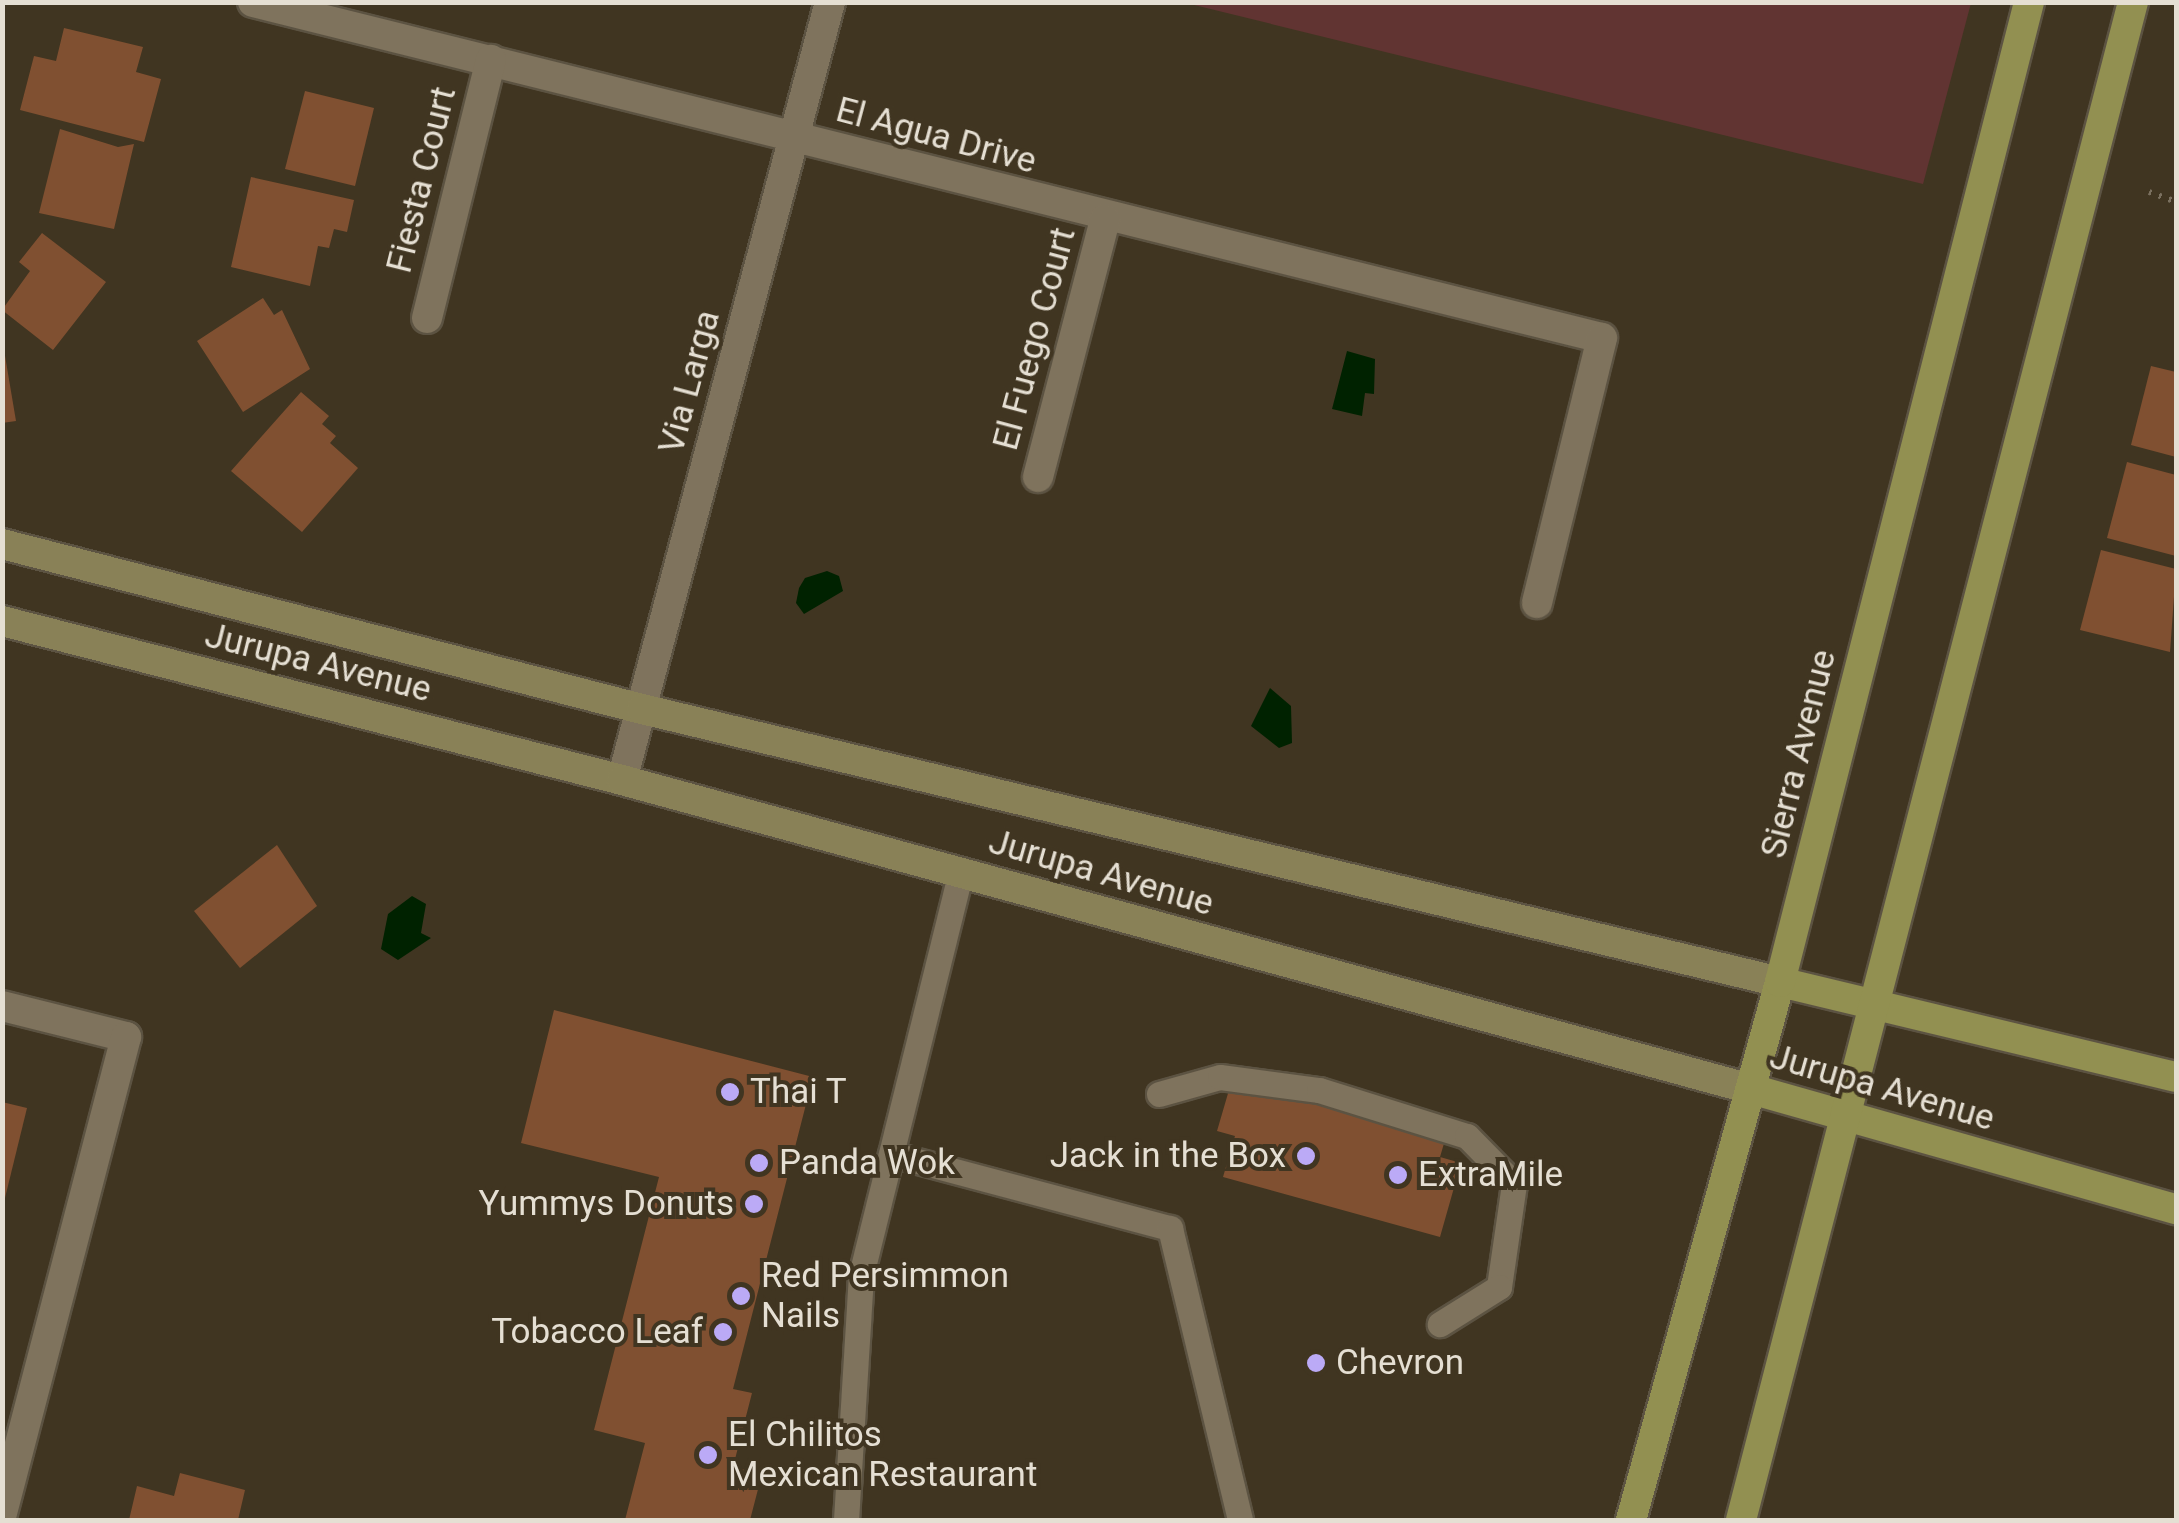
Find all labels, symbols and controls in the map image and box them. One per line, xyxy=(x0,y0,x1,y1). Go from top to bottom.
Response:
street label: Fiesta Court xyxy=(379,83,465,277)
street label: El Agua Drive xyxy=(831,89,1041,183)
street label: El Fuego Court xyxy=(985,223,1085,455)
street label: Via Larga xyxy=(651,306,729,458)
street label: Jurupa Avenue xyxy=(201,615,435,711)
street label: Sierra Avenue xyxy=(1753,646,1845,862)
street label: Jurupa Avenue xyxy=(984,821,1218,925)
street label: Jurupa Avenue xyxy=(1765,1036,1999,1140)
place label: Thai T xyxy=(750,1071,847,1113)
marker: Thai T xyxy=(719,1081,741,1103)
place label: Jack in the Box xyxy=(1050,1135,1286,1177)
place label: Panda Wok xyxy=(779,1142,955,1184)
marker: Jack in the Box xyxy=(1295,1145,1317,1167)
marker: Panda Wok xyxy=(748,1152,770,1174)
place label: ExtraMile xyxy=(1418,1154,1563,1196)
marker: ExtraMile xyxy=(1387,1164,1409,1186)
place label: Yummys Donuts xyxy=(479,1183,734,1225)
marker: Yummys Donuts xyxy=(743,1193,765,1215)
place label: Red Persimmon Nails xyxy=(761,1255,1009,1337)
marker: Red Persimmon Nails xyxy=(730,1285,752,1307)
place label: Tobacco Leaf xyxy=(491,1311,703,1353)
marker: Tobacco Leaf xyxy=(712,1321,734,1343)
place label: Chevron xyxy=(1336,1342,1464,1384)
marker: Chevron xyxy=(1305,1352,1327,1374)
place label: El Chilitos Mexican Restaurant xyxy=(728,1414,1037,1496)
marker: El Chilitos Mexican Restaurant xyxy=(697,1444,719,1466)

